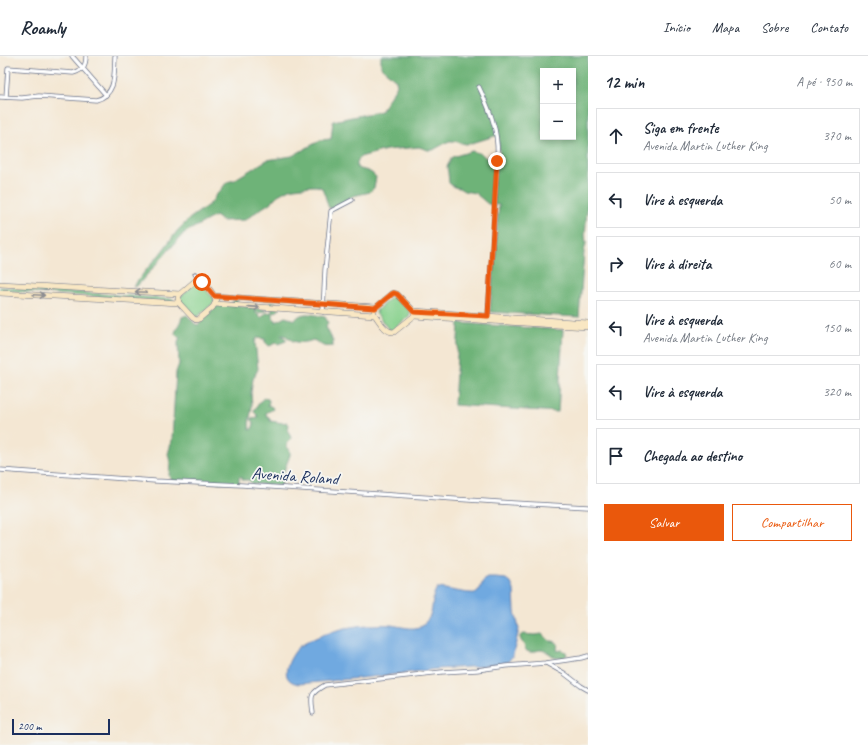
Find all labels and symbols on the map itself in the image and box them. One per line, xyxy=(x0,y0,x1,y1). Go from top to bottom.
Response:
route end xyxy=(488,152,506,170)
route start xyxy=(193,273,211,291)
one-way arrow xyxy=(135,288,148,296)
one-way arrow xyxy=(32,291,45,298)
one-way arrow xyxy=(247,304,260,311)
street label: Avenida Roland xyxy=(251,462,342,490)
scale bar xyxy=(12,717,110,736)

